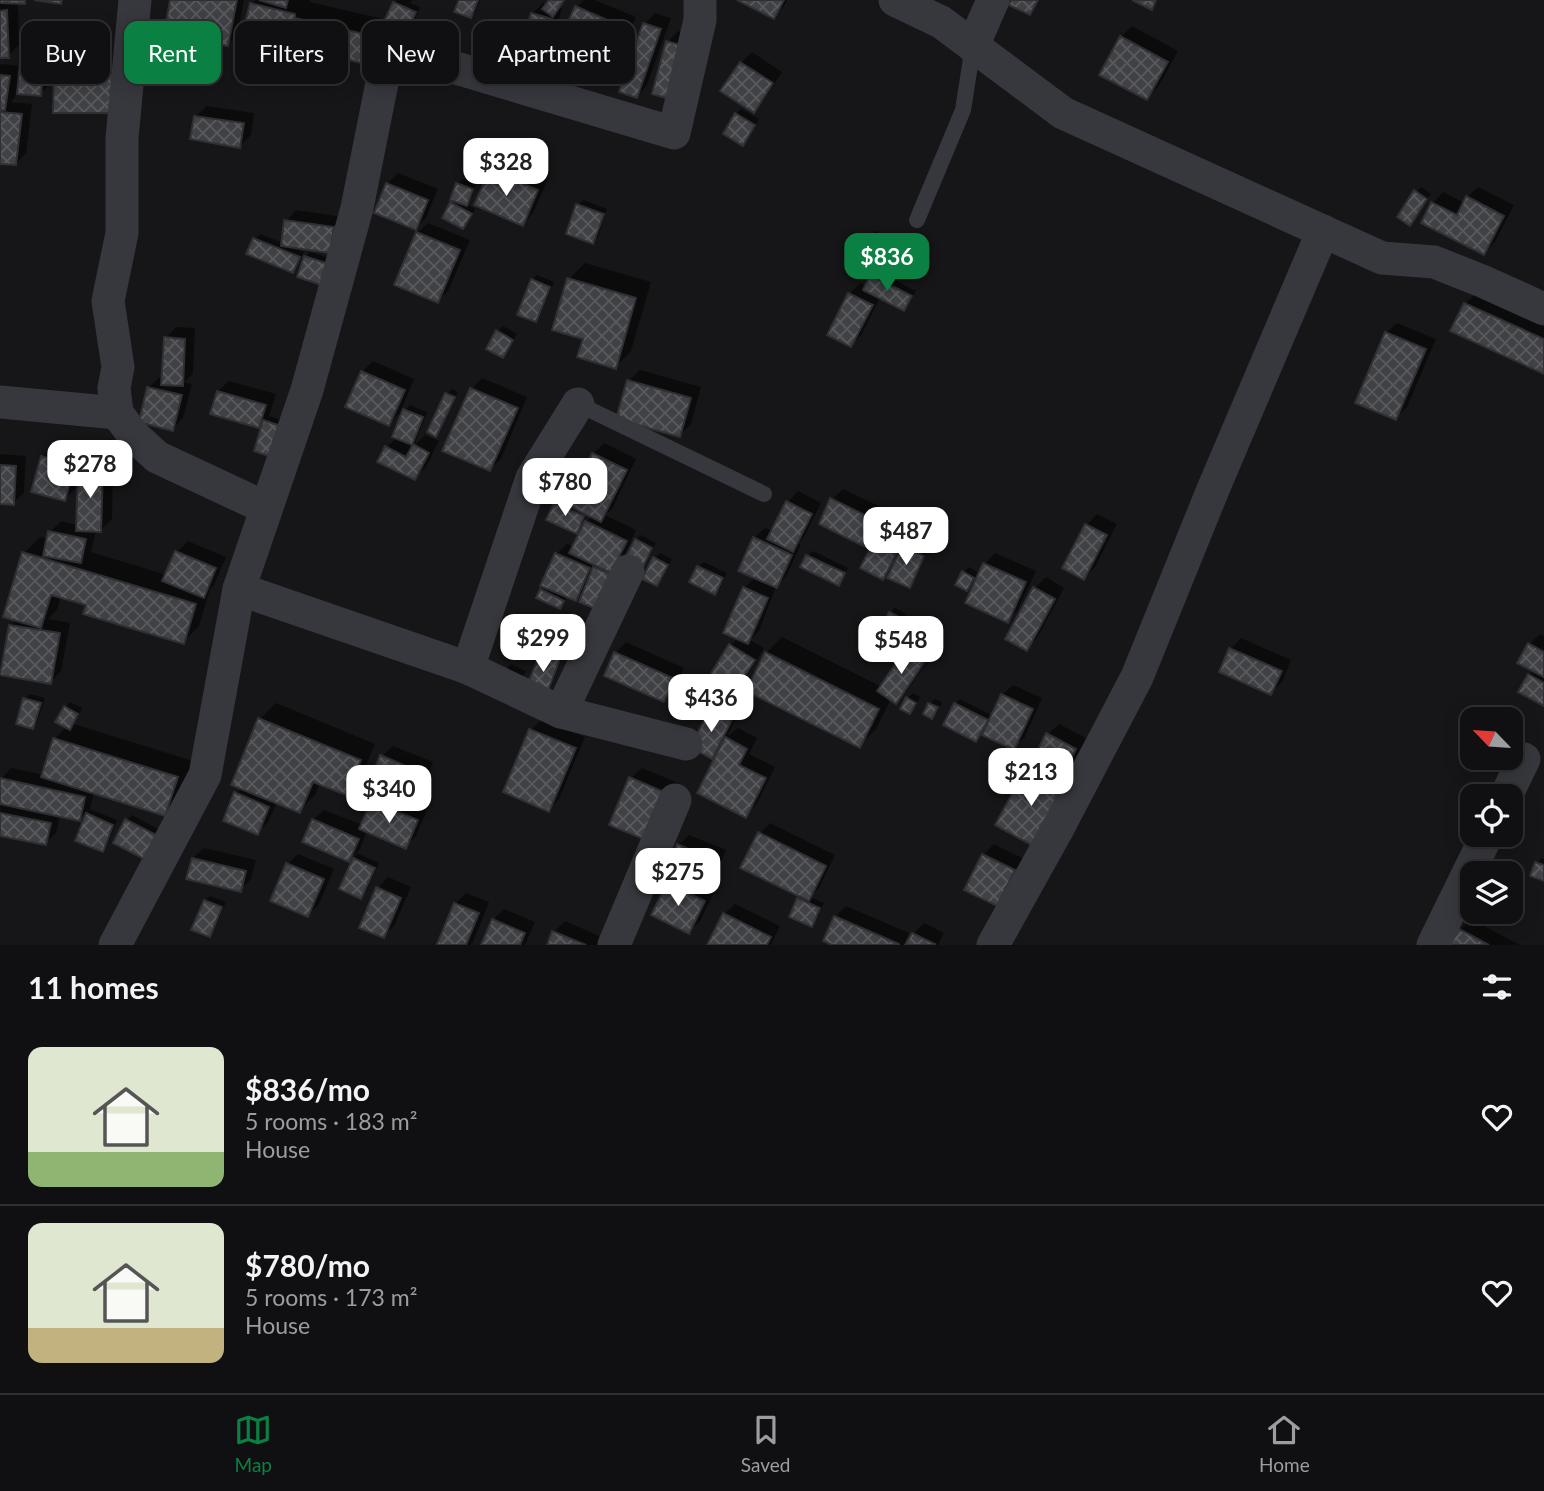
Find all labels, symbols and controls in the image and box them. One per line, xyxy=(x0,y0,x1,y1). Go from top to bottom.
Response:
chip: Buy xyxy=(21,21,110,84)
chip: Rent xyxy=(124,21,221,84)
chip: Filters xyxy=(235,21,348,84)
chip: New xyxy=(362,21,459,84)
chip: Apartment xyxy=(473,21,635,84)
pin: $328 xyxy=(465,138,547,198)
text: $328 xyxy=(479,147,533,175)
pin: $836 xyxy=(846,233,928,293)
text: $836 xyxy=(860,242,914,270)
pin: $278 xyxy=(49,440,131,500)
text: $278 xyxy=(63,449,117,477)
pin: $780 xyxy=(524,458,606,518)
text: $780 xyxy=(538,467,592,495)
pin: $487 xyxy=(865,508,947,567)
text: $487 xyxy=(879,516,933,544)
pin: $299 xyxy=(502,614,584,674)
pin: $548 xyxy=(860,616,942,676)
text: $299 xyxy=(516,623,570,651)
text: $548 xyxy=(874,625,928,653)
pin: $436 xyxy=(670,674,752,734)
text: $436 xyxy=(684,683,738,711)
north arrow xyxy=(1460,707,1522,770)
map controls xyxy=(1460,707,1523,924)
pin: $213 xyxy=(990,748,1072,808)
text: $213 xyxy=(1004,757,1058,785)
pin: $340 xyxy=(348,766,430,825)
text: $340 xyxy=(362,774,416,802)
button: locate xyxy=(1460,784,1523,847)
pin: $275 xyxy=(637,848,719,908)
text: $275 xyxy=(651,857,705,885)
button: layers xyxy=(1460,861,1523,924)
icon: filters xyxy=(1478,968,1516,1006)
text: 11 homes xyxy=(28,969,159,1005)
text: $836/mo xyxy=(245,1071,370,1107)
icon: home xyxy=(84,1075,168,1159)
icon: heart xyxy=(1478,1098,1516,1136)
text: 5 rooms · 183 m² xyxy=(245,1107,417,1135)
text: House xyxy=(245,1135,310,1163)
text: $780/mo xyxy=(245,1247,370,1283)
icon: home xyxy=(84,1251,168,1335)
icon: heart xyxy=(1478,1274,1516,1312)
text: 5 rooms · 173 m² xyxy=(245,1283,417,1311)
text: House xyxy=(245,1311,310,1339)
tab: Map xyxy=(234,1411,272,1476)
tab: Saved xyxy=(741,1411,790,1476)
tab: Home xyxy=(1259,1411,1310,1476)

